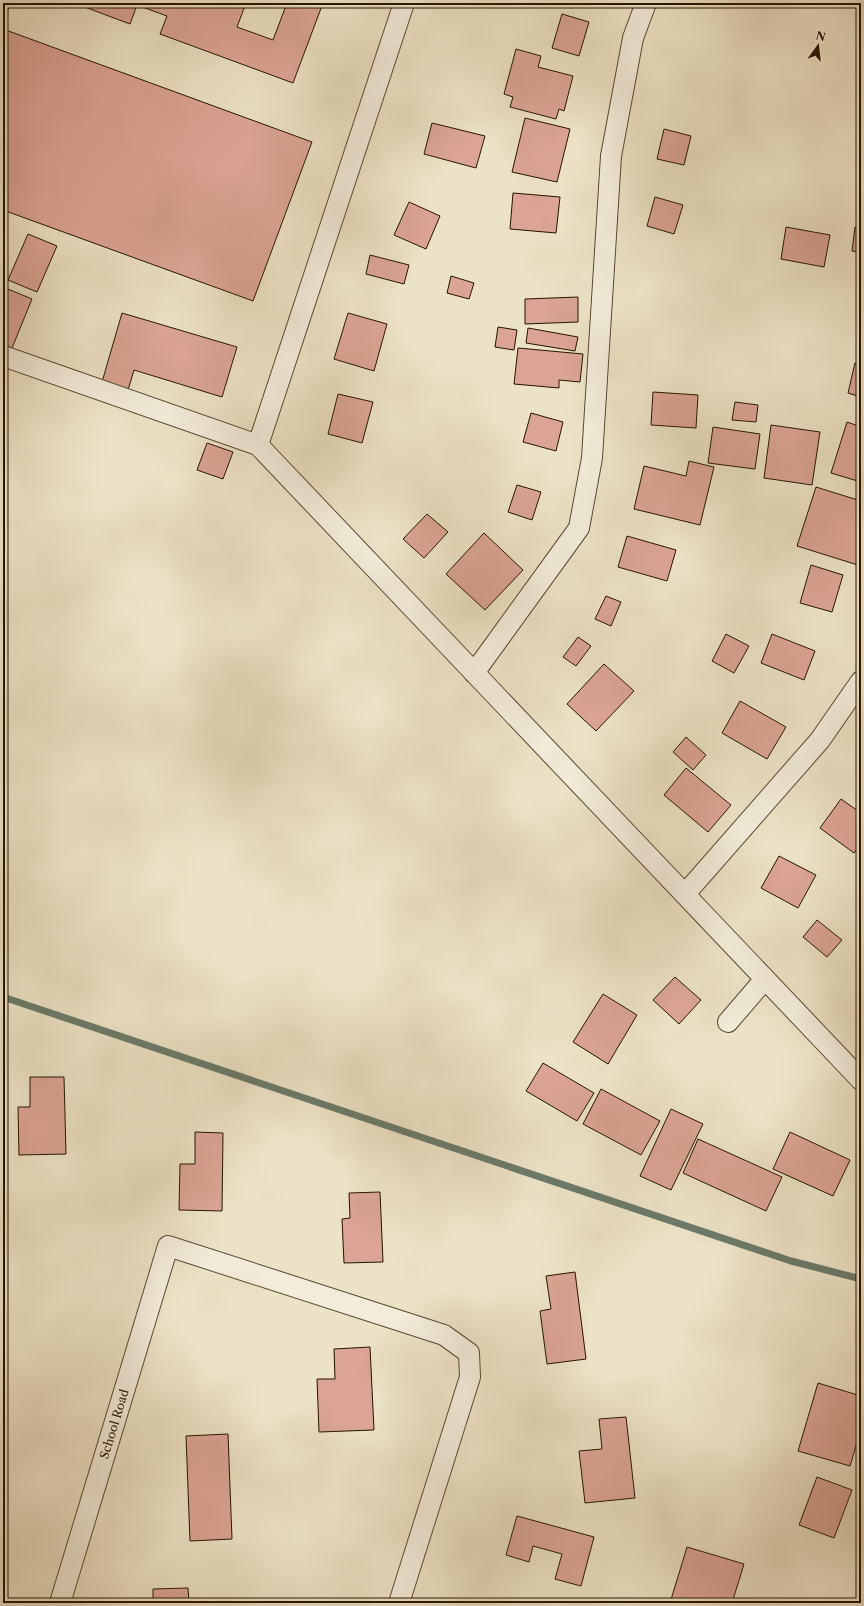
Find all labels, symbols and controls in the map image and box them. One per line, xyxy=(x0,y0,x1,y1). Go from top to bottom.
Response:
north arrow xyxy=(798,26,838,66)
text: N xyxy=(814,28,827,44)
street label: School Road xyxy=(96,1387,132,1461)

